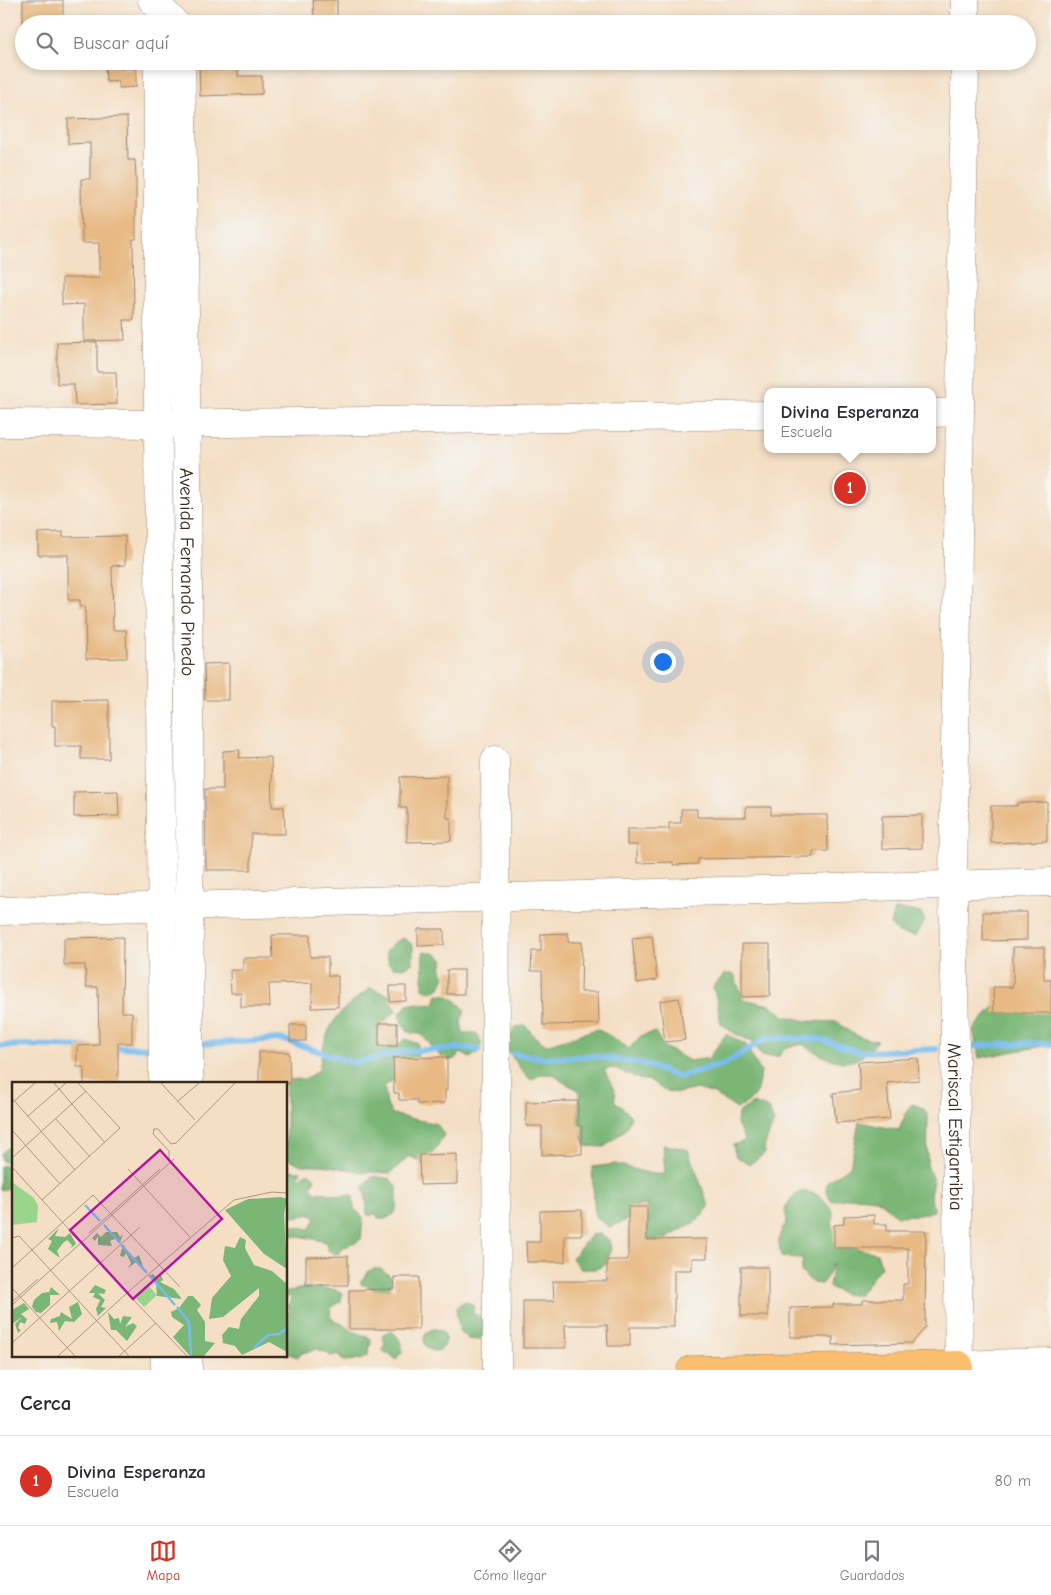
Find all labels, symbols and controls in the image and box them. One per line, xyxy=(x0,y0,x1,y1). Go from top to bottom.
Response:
search box xyxy=(15,15,1036,70)
icon: search xyxy=(33,29,61,57)
text: Buscar aquí xyxy=(73,32,169,54)
popup xyxy=(764,388,936,453)
text: Divina Esperanza xyxy=(781,401,919,423)
text: Escuela xyxy=(781,423,832,441)
street label: Avenida Fernando Pinedo xyxy=(175,467,199,676)
pin: 1 xyxy=(834,469,866,507)
your location xyxy=(650,649,676,675)
street label: Mariscal Estigarribia xyxy=(943,1043,967,1211)
inset map xyxy=(12,1082,288,1358)
text: Cerca xyxy=(20,1391,71,1415)
text: Divina Esperanza xyxy=(67,1461,206,1483)
text: 1 xyxy=(33,1472,39,1490)
text: 80 m xyxy=(994,1472,1031,1490)
text: Escuela xyxy=(67,1483,119,1501)
tab: Mapa xyxy=(147,1537,180,1584)
tab: Cómo llegar xyxy=(473,1537,546,1584)
tab: Guardados xyxy=(840,1537,904,1584)

